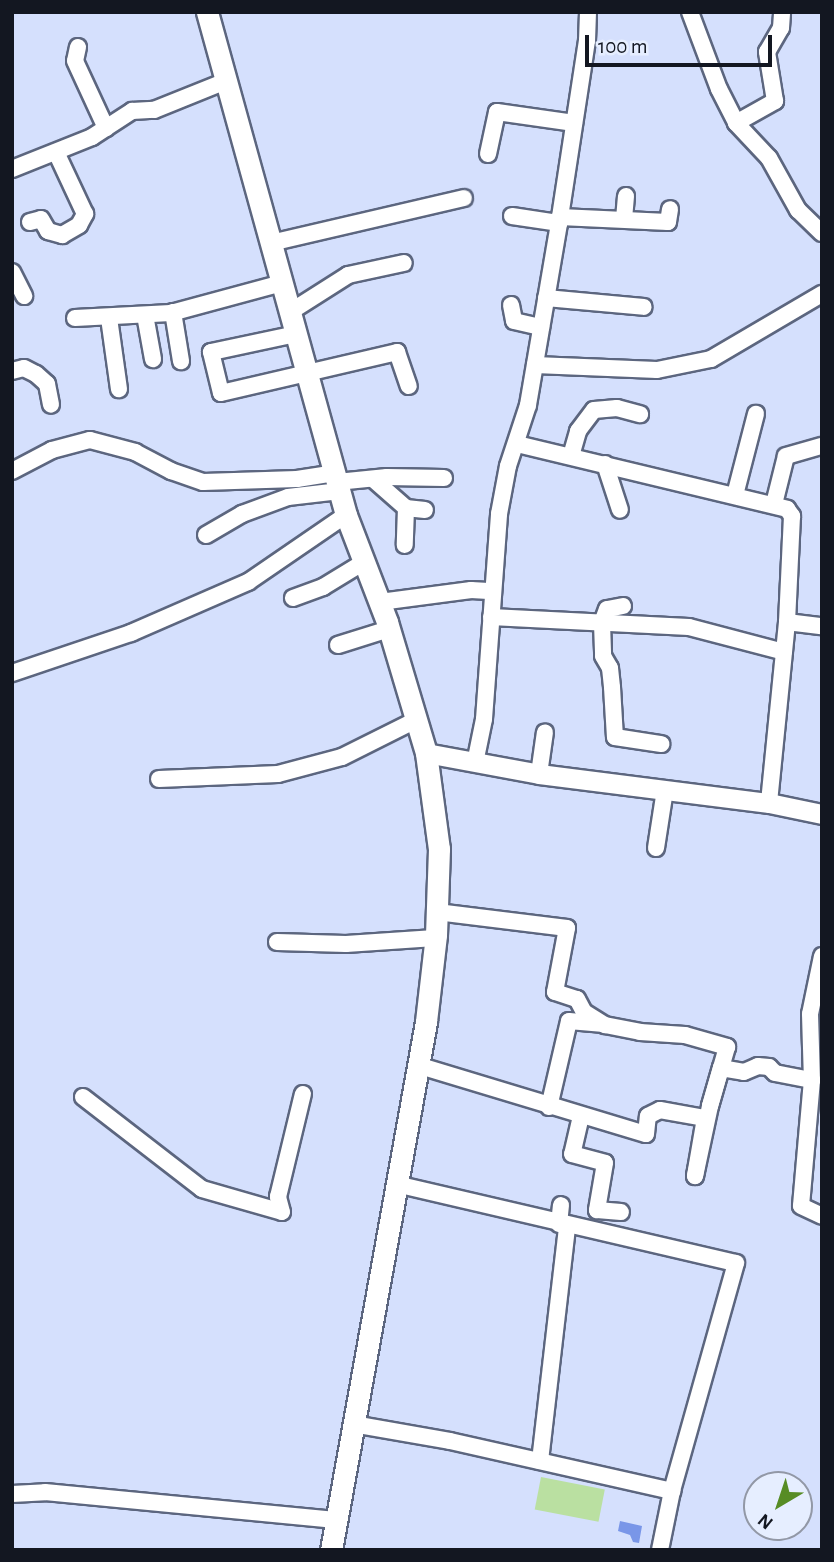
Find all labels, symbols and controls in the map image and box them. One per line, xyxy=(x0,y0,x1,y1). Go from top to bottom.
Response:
scale bar xyxy=(589,21,776,65)
text: 100 m xyxy=(598,36,648,57)
north arrow xyxy=(743,1471,813,1541)
text: N xyxy=(755,1510,777,1533)

